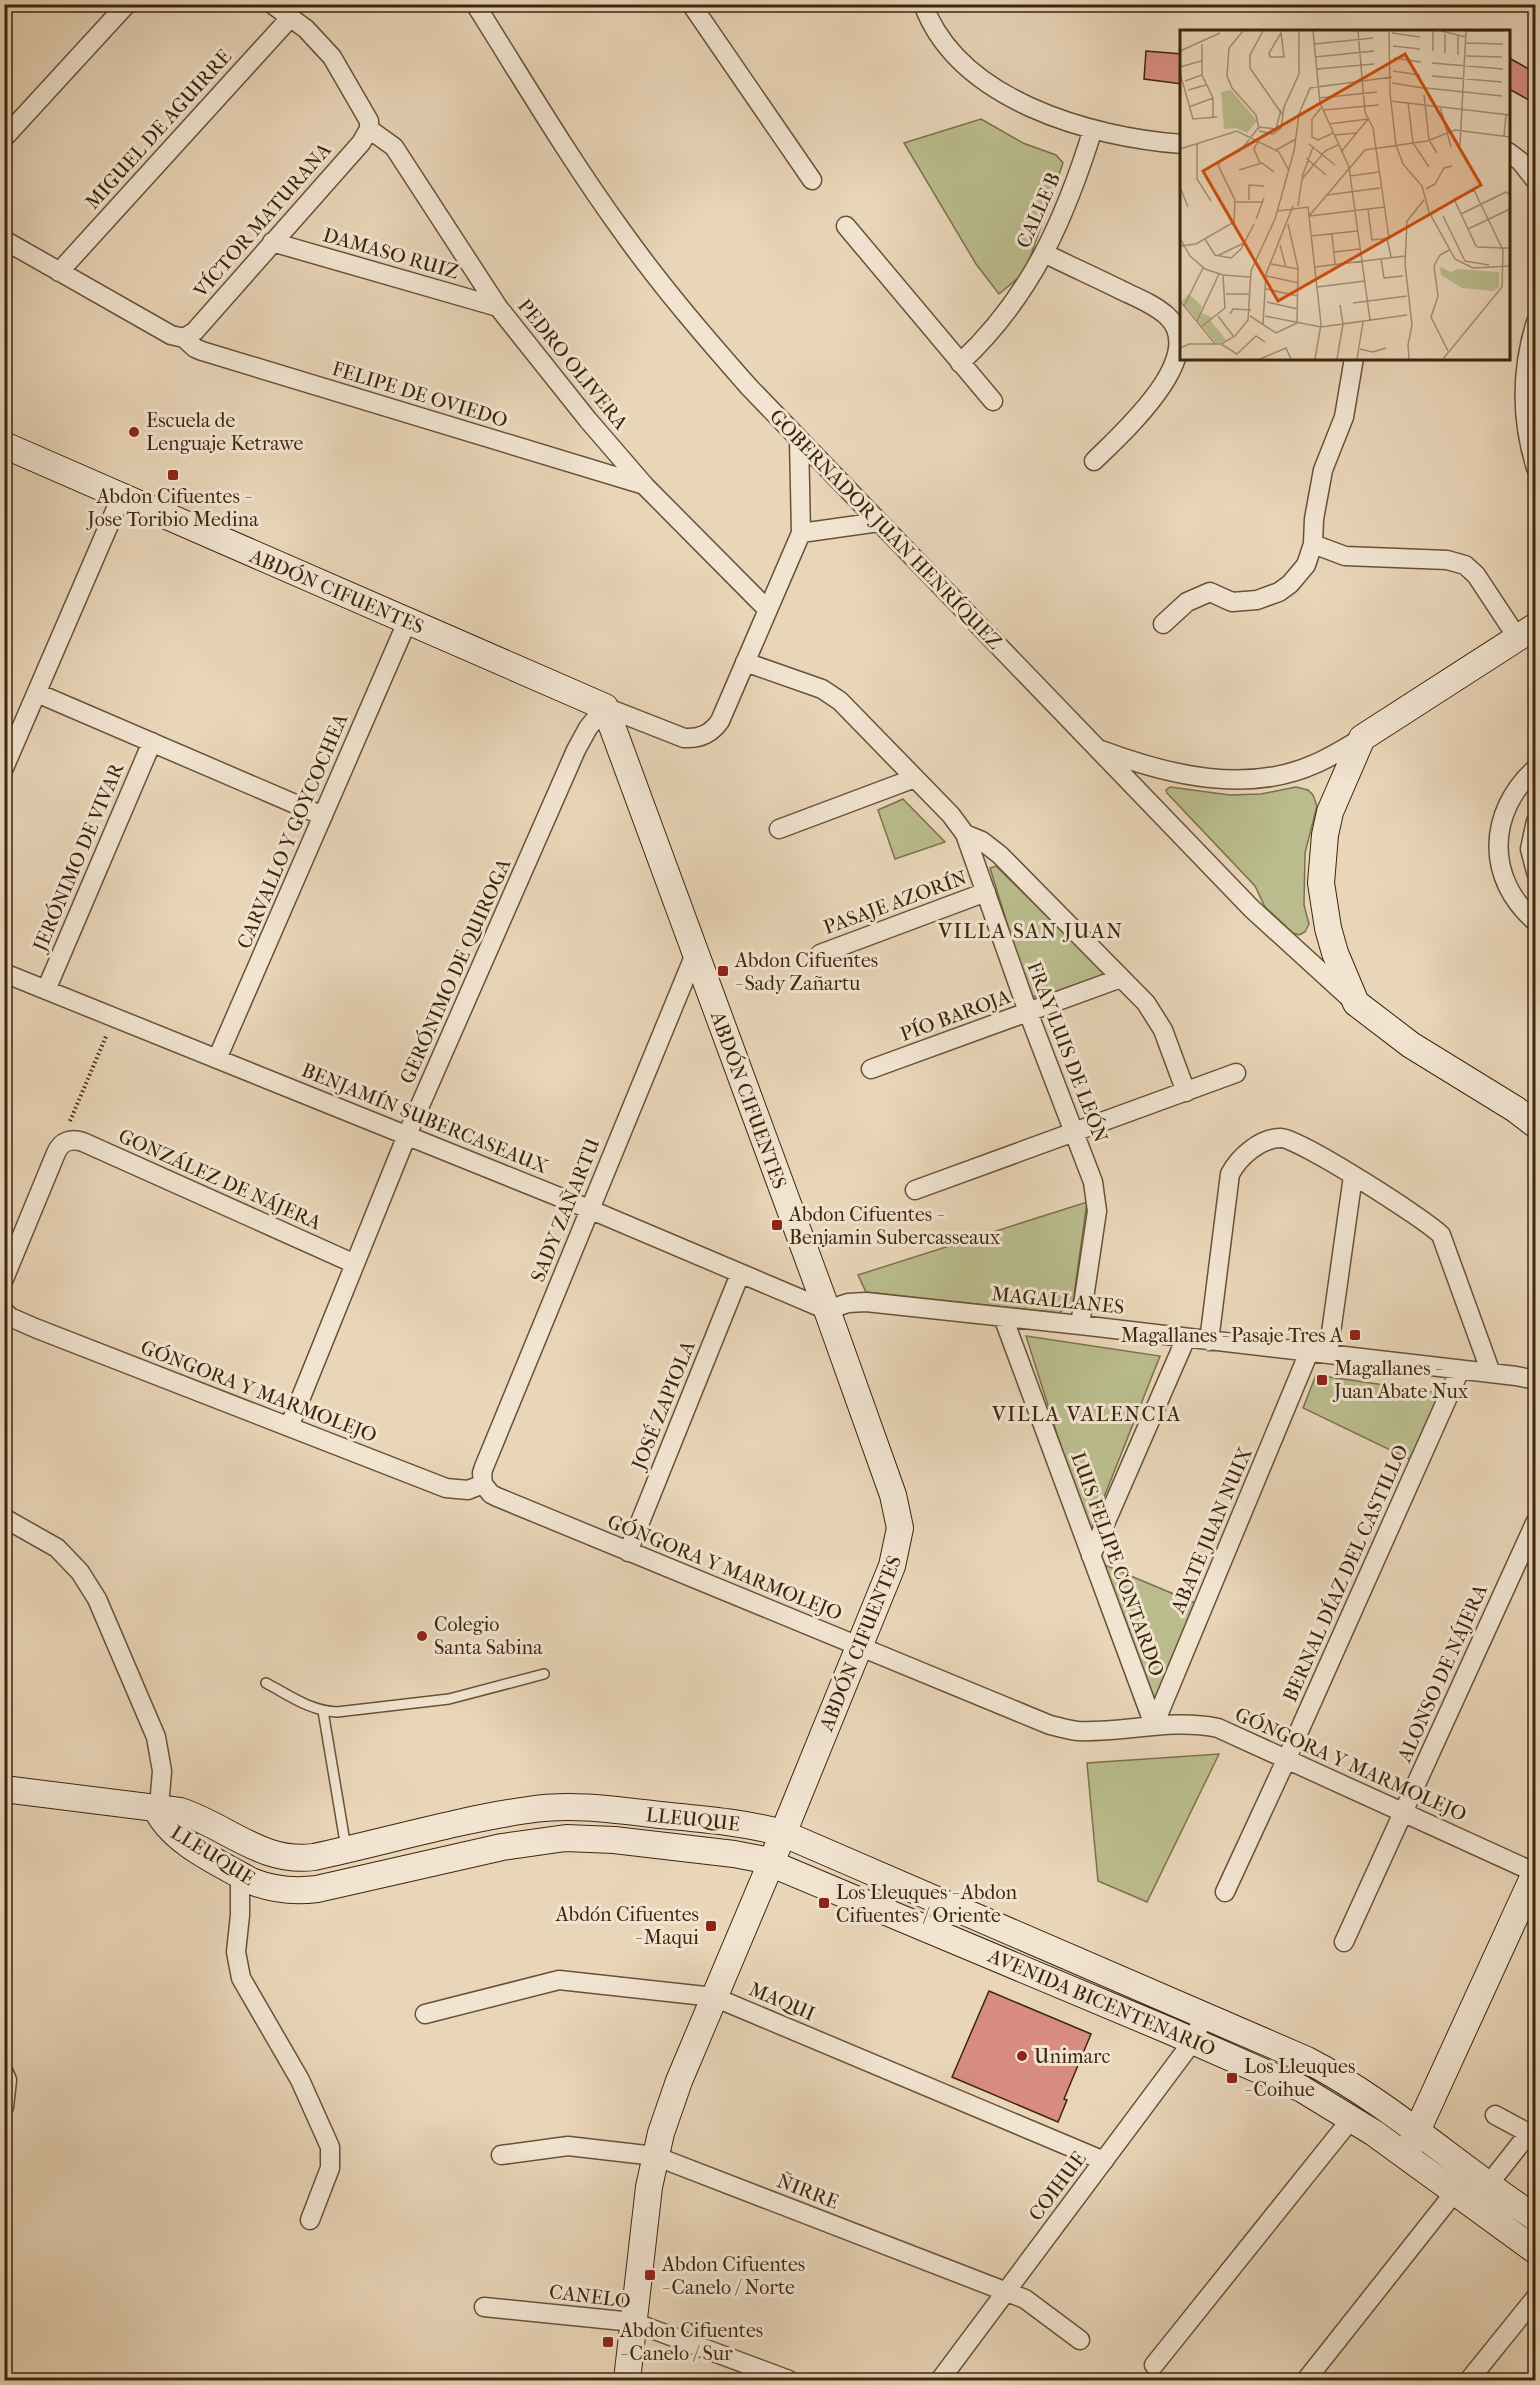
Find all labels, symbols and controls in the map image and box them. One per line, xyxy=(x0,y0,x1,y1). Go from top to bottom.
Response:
inset map xyxy=(1180,30,1510,360)
street label: MIGUEL DE AGUIRRE xyxy=(81,45,236,214)
street label: VÍCTOR MATURANA xyxy=(188,137,336,303)
street label: CALLE B xyxy=(1012,169,1065,251)
street label: DAMASO RUIZ xyxy=(320,223,462,284)
street label: PEDRO OLIVERA xyxy=(513,294,633,435)
street label: FELIPE DE OVIEDO xyxy=(329,357,510,432)
street label: GOBERNADOR JUAN HENRÍQUEZ xyxy=(765,404,1008,654)
place label: Escuela de Lenguaje Ketrawe xyxy=(146,409,304,455)
marker: Escuela de Lenguaje Ketrawe xyxy=(127,425,141,439)
marker: Abdon Cifuentes - Jose Toribio Medina xyxy=(166,468,180,482)
place label: Abdon Cifuentes - Jose Toribio Medina xyxy=(86,485,259,531)
street label: ABDÓN CIFUENTES xyxy=(245,542,428,639)
street label: CARVALLO Y GOYCOCHEA xyxy=(232,709,353,952)
street label: JERÓNIMO DE VIVAR xyxy=(26,758,129,957)
street label: GERÓNIMO DE QUIROGA xyxy=(394,853,516,1087)
street label: PASAJE AZORÍN xyxy=(820,865,970,939)
district label: VILLA SAN JUAN xyxy=(937,919,1124,943)
place label: Abdon Cifuentes - Sady Zañartu xyxy=(734,949,878,995)
street label: FRAY LUIS DE LEÓN xyxy=(1022,958,1114,1146)
marker: Abdon Cifuentes - Sady Zañartu xyxy=(716,964,730,978)
street label: PÍO BAROJA xyxy=(897,984,1014,1046)
street label: ABDÓN CIFUENTES xyxy=(705,1007,793,1192)
street label: BENJAMÍN SUBERCASEAUX xyxy=(298,1057,552,1179)
street label: GONZÁLEZ DE NÁJERA xyxy=(115,1123,326,1235)
street label: SADY ZAÑARTU xyxy=(525,1134,605,1285)
place label: Abdon Cifuentes - Benjamin Subercasseaux xyxy=(788,1203,1001,1249)
marker: Abdon Cifuentes - Benjamin Subercasseaux xyxy=(770,1218,784,1232)
street label: MAGALLANES xyxy=(991,1282,1125,1319)
place label: Magallanes - Pasaje Tres A xyxy=(1121,1324,1344,1347)
marker: Magallanes - Pasaje Tres A xyxy=(1348,1328,1362,1342)
street label: GÓNGORA Y MARMOLEJO xyxy=(138,1334,381,1447)
street label: JOSÉ ZAPIOLA xyxy=(625,1336,700,1475)
place label: Magallanes - Juan Abate Nux xyxy=(1332,1357,1469,1403)
marker: Magallanes - Juan Abate Nux xyxy=(1315,1373,1329,1387)
district label: VILLA VALENCIA xyxy=(991,1402,1182,1426)
street label: BERNAL DÍAZ DEL CASTILLO xyxy=(1277,1441,1413,1705)
street label: ABATE JUAN NUIX xyxy=(1166,1443,1257,1618)
street label: LUIS FELIPE CONTARDO xyxy=(1066,1449,1169,1679)
street label: GÓNGORA Y MARMOLEJO xyxy=(604,1508,846,1625)
street label: ABDÓN CIFUENTES xyxy=(813,1551,906,1735)
street label: ALONSO DE NÁJERA xyxy=(1392,1579,1492,1767)
place label: Colegio Santa Sabina xyxy=(434,1613,543,1659)
marker: Colegio Santa Sabina xyxy=(415,1629,429,1643)
street label: GÓNGORA Y MARMOLEJO xyxy=(1231,1701,1471,1826)
street label: LLEUQUE xyxy=(645,1803,741,1836)
street label: LLEUQUE xyxy=(167,1821,259,1890)
place label: Los Lleuques - Abdon Cifuentes / Oriente xyxy=(836,1881,1017,1927)
marker: Los Lleuques - Abdon Cifuentes / Oriente xyxy=(817,1896,831,1910)
place label: Abdón Cifuentes - Maqui xyxy=(555,1903,699,1949)
marker: Abdón Cifuentes - Maqui xyxy=(704,1919,718,1933)
street label: AVENIDA BICENTENARIO xyxy=(984,1944,1219,2061)
street label: MAQUI xyxy=(745,1977,818,2026)
place label: Unimarc xyxy=(1034,2045,1110,2068)
marker: Unimarc xyxy=(1015,2049,1029,2063)
place label: Los Lleuques - Coihue xyxy=(1244,2055,1355,2101)
marker: Los Lleuques - Coihue xyxy=(1225,2071,1239,2085)
street label: COIHUE xyxy=(1024,2147,1091,2225)
street label: ÑIRRE xyxy=(774,2168,842,2214)
place label: Abdon Cifuentes - Canelo / Norte xyxy=(661,2253,805,2299)
marker: Abdon Cifuentes - Canelo / Norte xyxy=(643,2268,657,2282)
street label: CANELO xyxy=(548,2280,632,2313)
place label: Abdon Cifuentes - Canelo / Sur xyxy=(619,2319,763,2365)
marker: Abdon Cifuentes - Canelo / Sur xyxy=(601,2335,615,2349)

